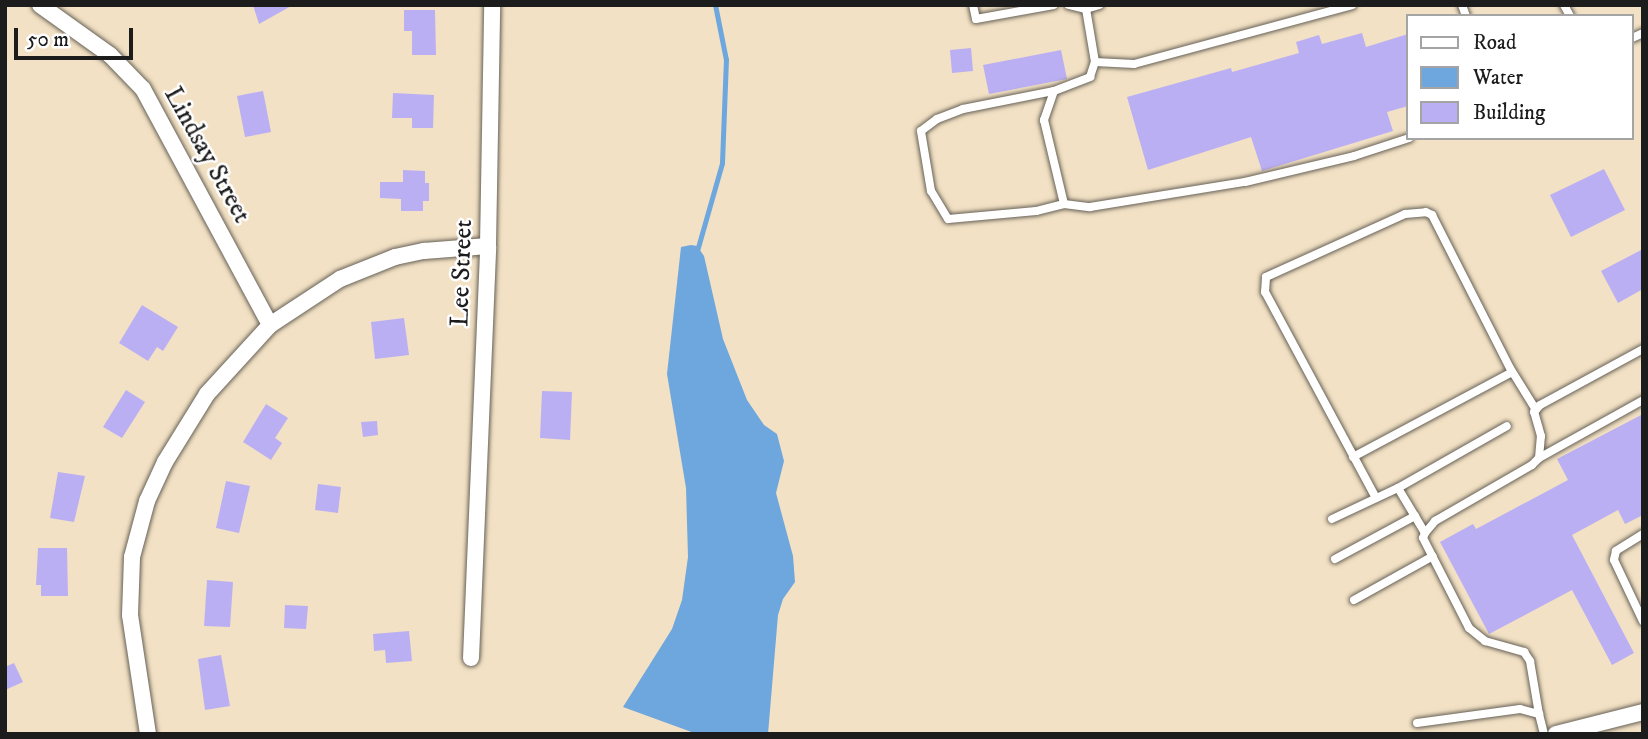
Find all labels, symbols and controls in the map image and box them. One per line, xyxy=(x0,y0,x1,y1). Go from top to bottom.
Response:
scale bar xyxy=(18,14,136,58)
legend xyxy=(1406,14,1634,140)
text: 50 m xyxy=(27,27,69,53)
text: Road xyxy=(1473,30,1517,56)
text: Water xyxy=(1473,65,1523,91)
street label: Lindsay Street xyxy=(157,81,257,229)
text: Building xyxy=(1473,100,1545,126)
street label: Lee Street xyxy=(445,219,479,327)

